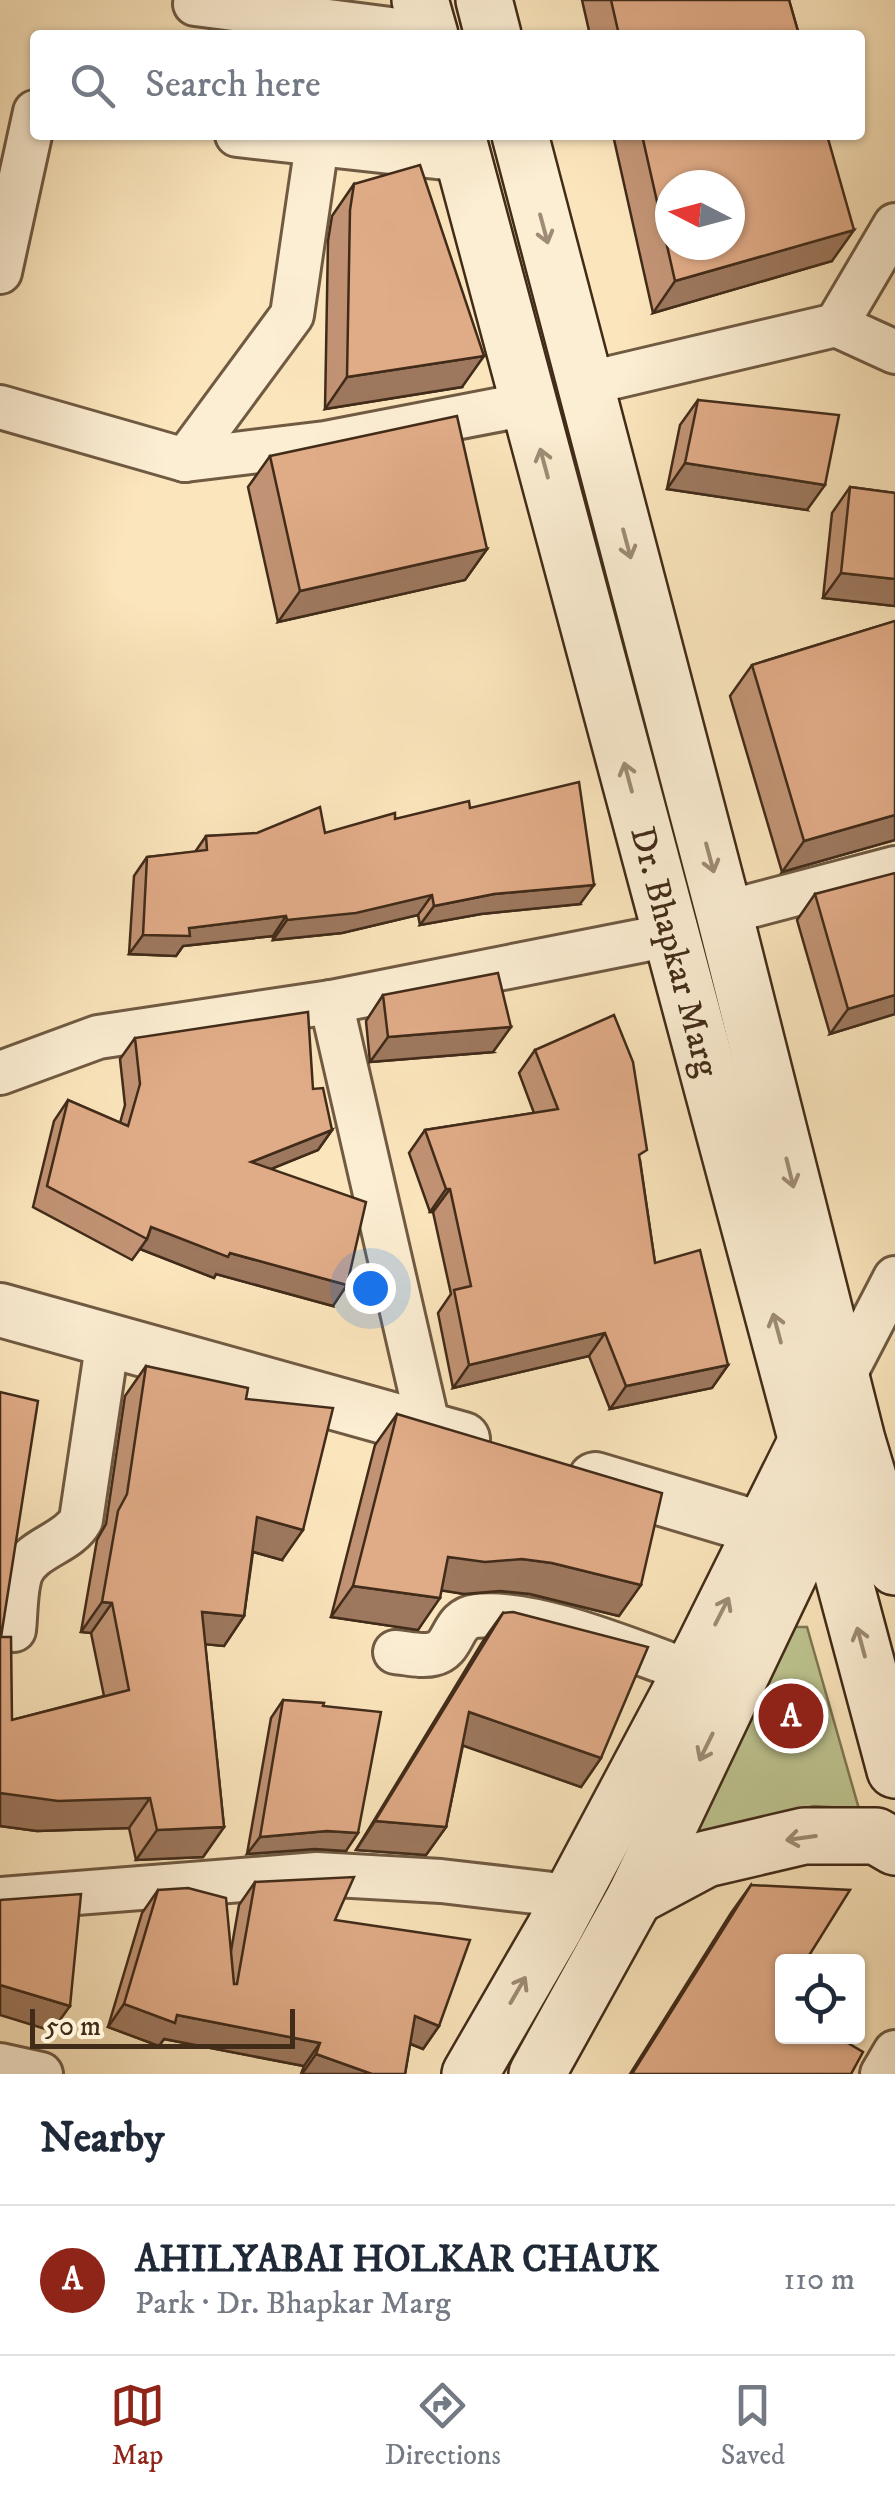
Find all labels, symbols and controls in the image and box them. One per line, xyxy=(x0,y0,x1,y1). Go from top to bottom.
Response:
search box xyxy=(30,30,865,140)
icon: search xyxy=(65,58,120,113)
text: Search here xyxy=(145,61,321,109)
north arrow xyxy=(655,170,745,260)
one-way arrow xyxy=(536,213,555,244)
one-way arrow xyxy=(534,448,553,479)
one-way arrow xyxy=(619,528,638,559)
one-way arrow xyxy=(618,762,637,793)
street label: Dr. Bhapkar Marg xyxy=(619,822,728,1082)
one-way arrow xyxy=(701,842,720,873)
one-way arrow xyxy=(782,1156,800,1188)
your location xyxy=(345,1263,396,1314)
one-way arrow xyxy=(767,1312,785,1344)
one-way arrow xyxy=(713,1597,732,1626)
one-way arrow xyxy=(850,1626,869,1658)
pin: A xyxy=(758,1678,824,1754)
one-way arrow xyxy=(696,1732,715,1762)
one-way arrow xyxy=(785,1829,817,1848)
map controls xyxy=(775,1954,865,2044)
button: locate xyxy=(775,1954,865,2044)
one-way arrow xyxy=(509,1975,529,2005)
scale bar xyxy=(30,2004,295,2048)
text: 50 m xyxy=(45,2009,101,2044)
text: Nearby xyxy=(40,2113,164,2165)
text: AHILYABAI HOLKAR CHAUK xyxy=(135,2236,659,2284)
text: A xyxy=(62,2260,83,2300)
text: 110 m xyxy=(783,2260,855,2300)
text: Park · Dr. Bhapkar Marg xyxy=(135,2284,451,2324)
tab: Map xyxy=(110,2378,165,2473)
tab: Directions xyxy=(385,2378,501,2473)
tab: Saved xyxy=(721,2378,785,2473)

